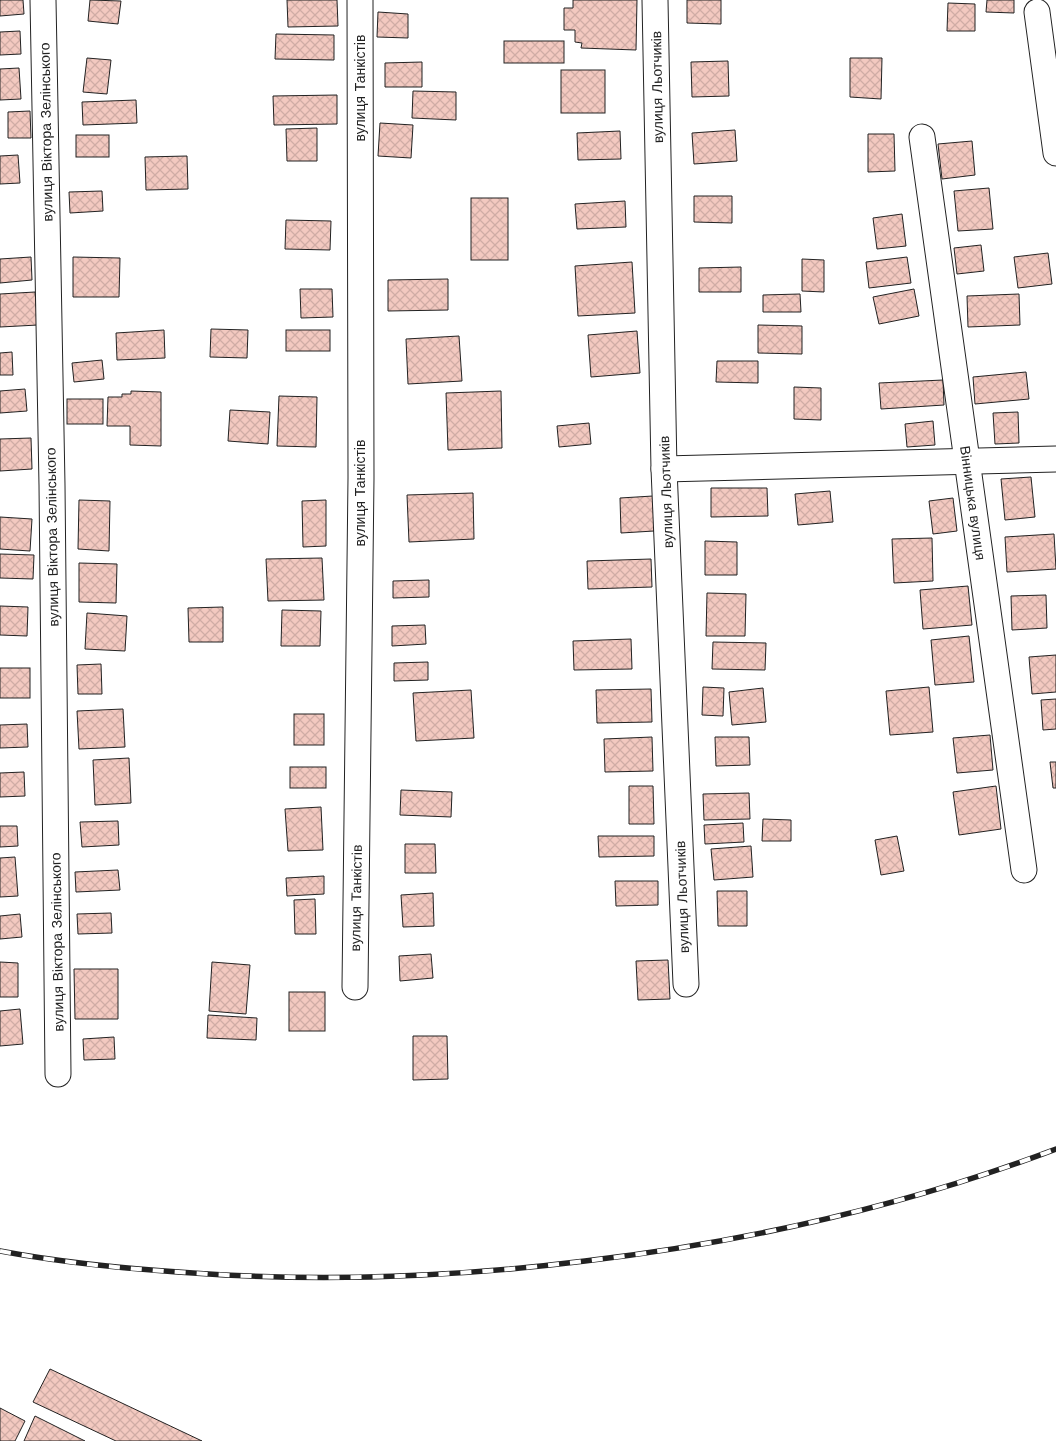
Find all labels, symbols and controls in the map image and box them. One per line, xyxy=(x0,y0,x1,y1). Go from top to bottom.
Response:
street label: вулиця Льотчиків xyxy=(648,31,666,143)
street label: вулиця Танкістів xyxy=(352,35,368,141)
street label: вулиця Віктора Зелінського xyxy=(36,42,56,222)
street label: вулиця Льотчиків xyxy=(656,436,676,548)
street label: вулиця Танкістів xyxy=(352,440,368,546)
street label: Вінницька вулиця xyxy=(957,445,989,561)
street label: вулиця Віктора Зелінського xyxy=(42,447,62,627)
street label: вулиця Льотчиків xyxy=(672,841,692,953)
street label: вулиця Танкістів xyxy=(347,844,365,952)
street label: вулиця Віктора Зелінського xyxy=(47,852,67,1032)

